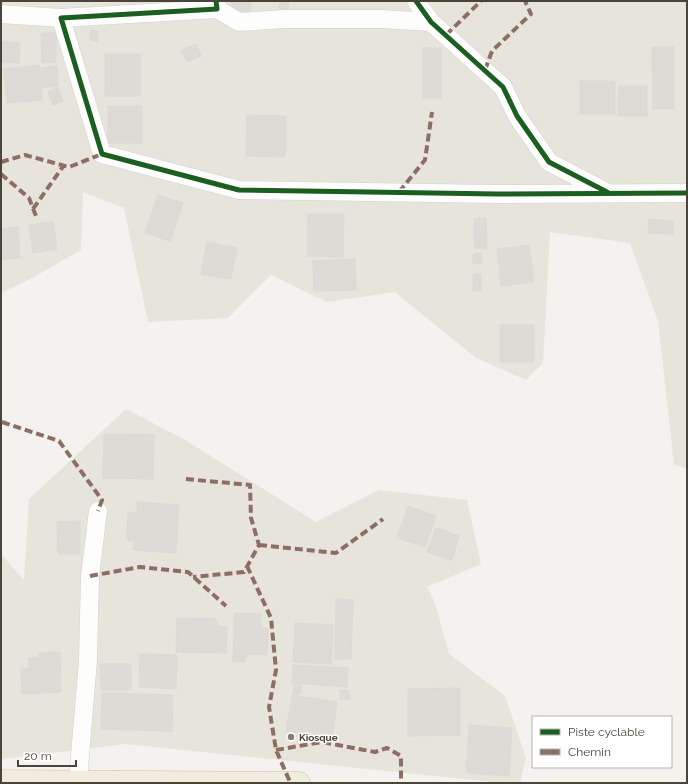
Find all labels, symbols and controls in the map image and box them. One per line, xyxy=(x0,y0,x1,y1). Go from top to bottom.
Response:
legend xyxy=(532,716,672,768)
text: Piste cyclable xyxy=(568,725,645,739)
marker: Kiosque xyxy=(286,732,296,742)
place label: Kiosque xyxy=(299,732,338,743)
scale bar xyxy=(18,742,76,768)
text: Chemin xyxy=(568,745,611,759)
text: 20 m xyxy=(24,749,52,763)

